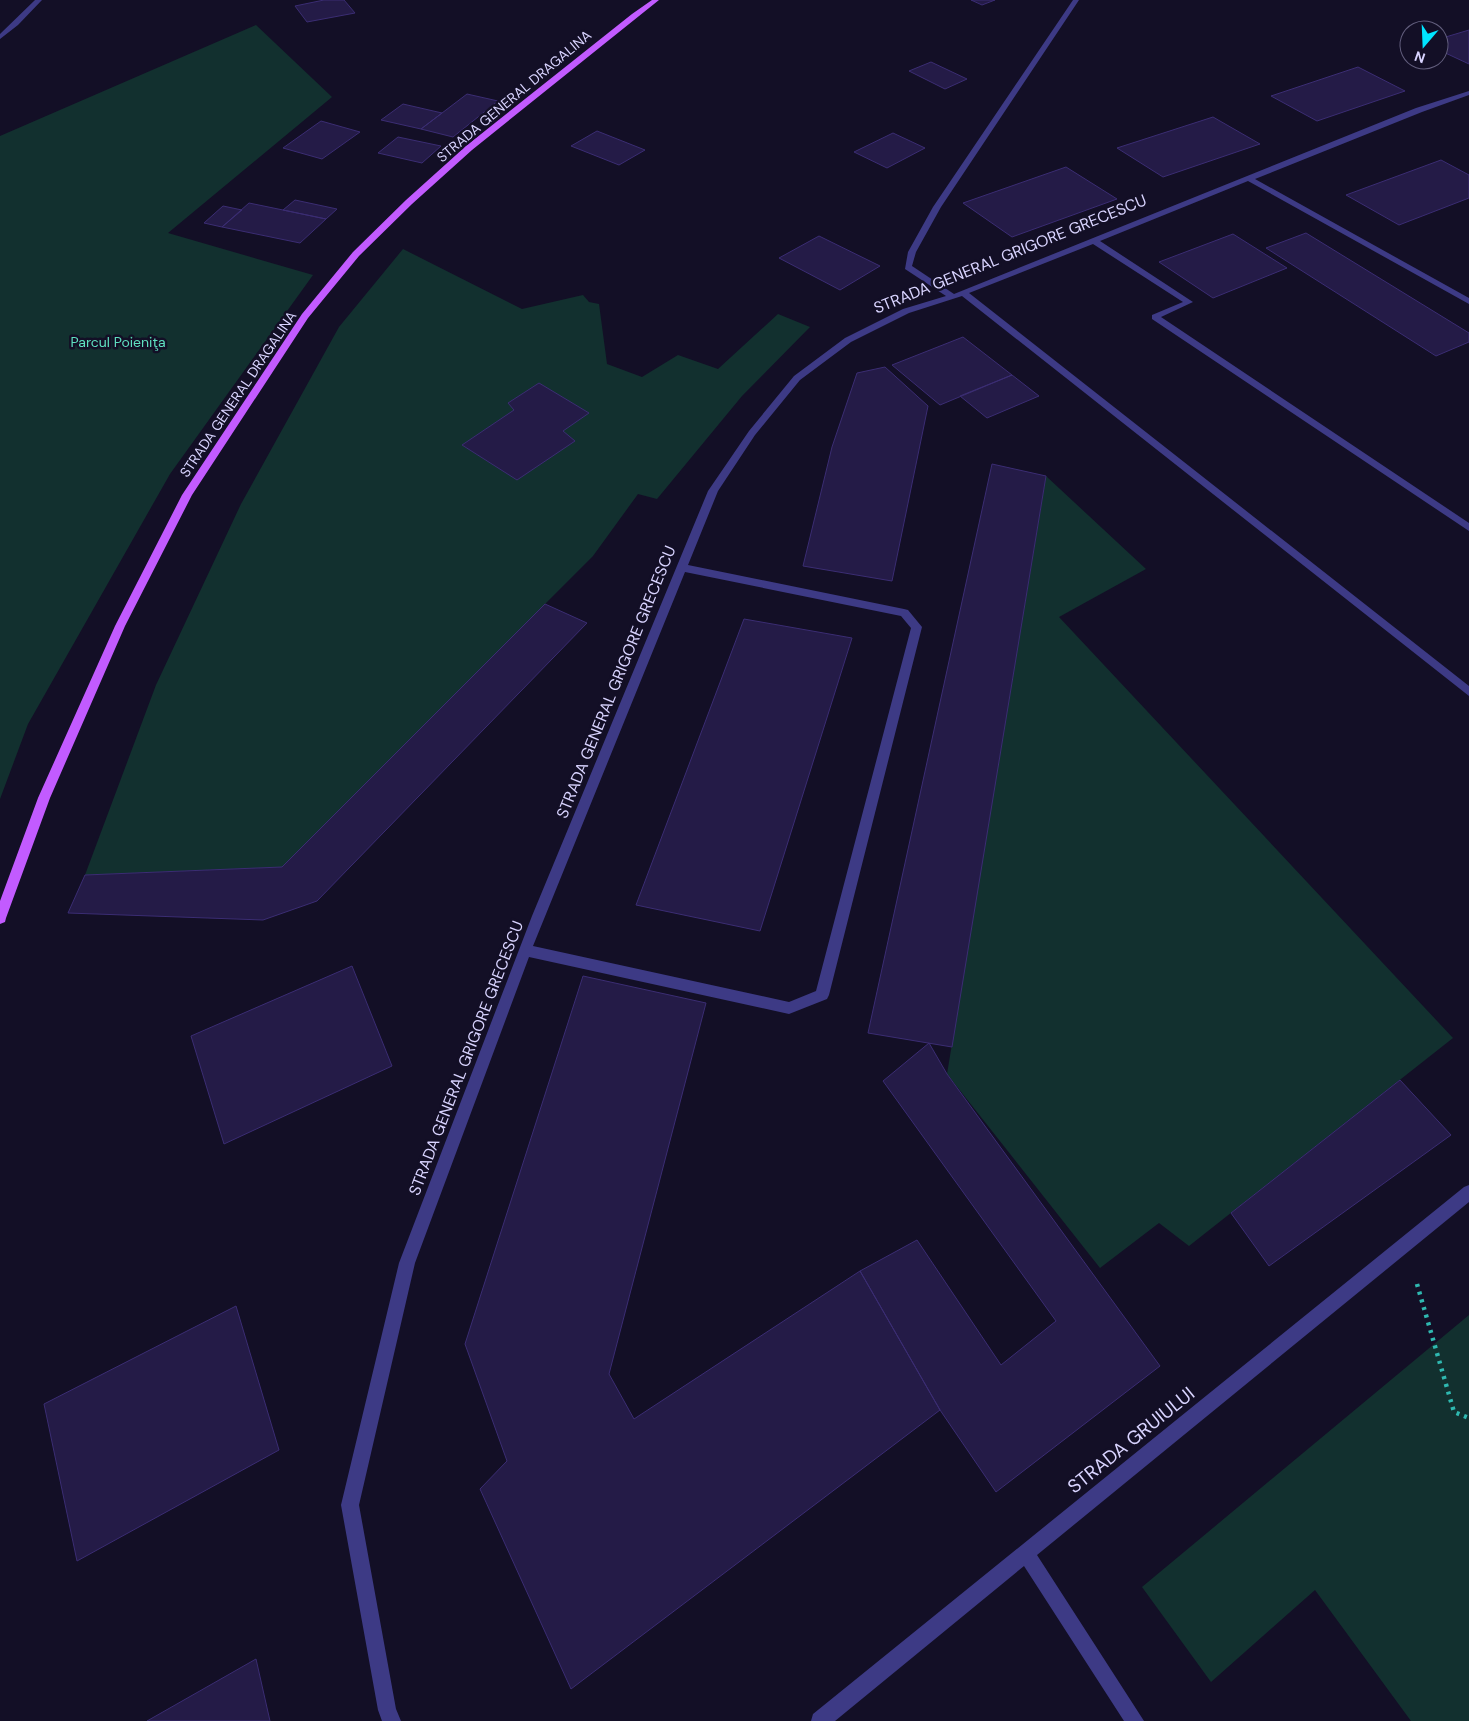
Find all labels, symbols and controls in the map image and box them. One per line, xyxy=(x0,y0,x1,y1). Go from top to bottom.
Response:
north arrow xyxy=(1399,20,1449,70)
street label: STRADA GENERAL DRAGALINA xyxy=(433,26,595,166)
text: N xyxy=(1412,47,1428,67)
street label: STRADA GENERAL GRIGORE GRECESCU xyxy=(871,189,1149,319)
street label: STRADA GENERAL DRAGALINA xyxy=(176,308,300,480)
park label: Parcul Poieniţa xyxy=(70,333,166,351)
street label: STRADA GENERAL GRIGORE GRECESCU xyxy=(551,543,681,821)
street label: STRADA GENERAL GRIGORE GRECESCU xyxy=(404,918,528,1198)
street label: STRADA GRUIULUI xyxy=(1062,1381,1200,1499)

